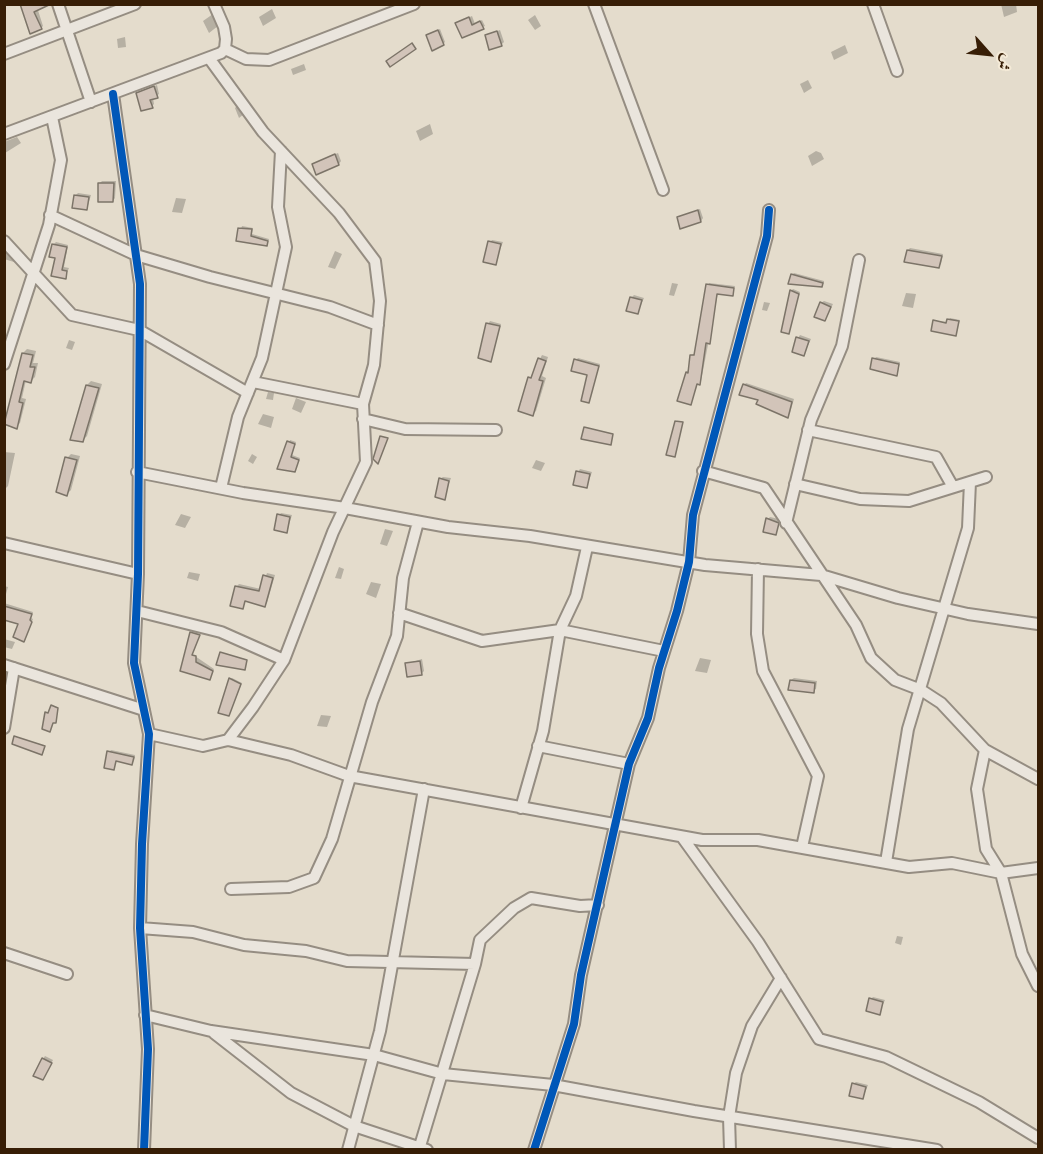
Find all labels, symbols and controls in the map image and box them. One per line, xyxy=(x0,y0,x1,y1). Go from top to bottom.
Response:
north arrow xyxy=(959,24,1019,84)
text: ش xyxy=(993,51,1018,74)

